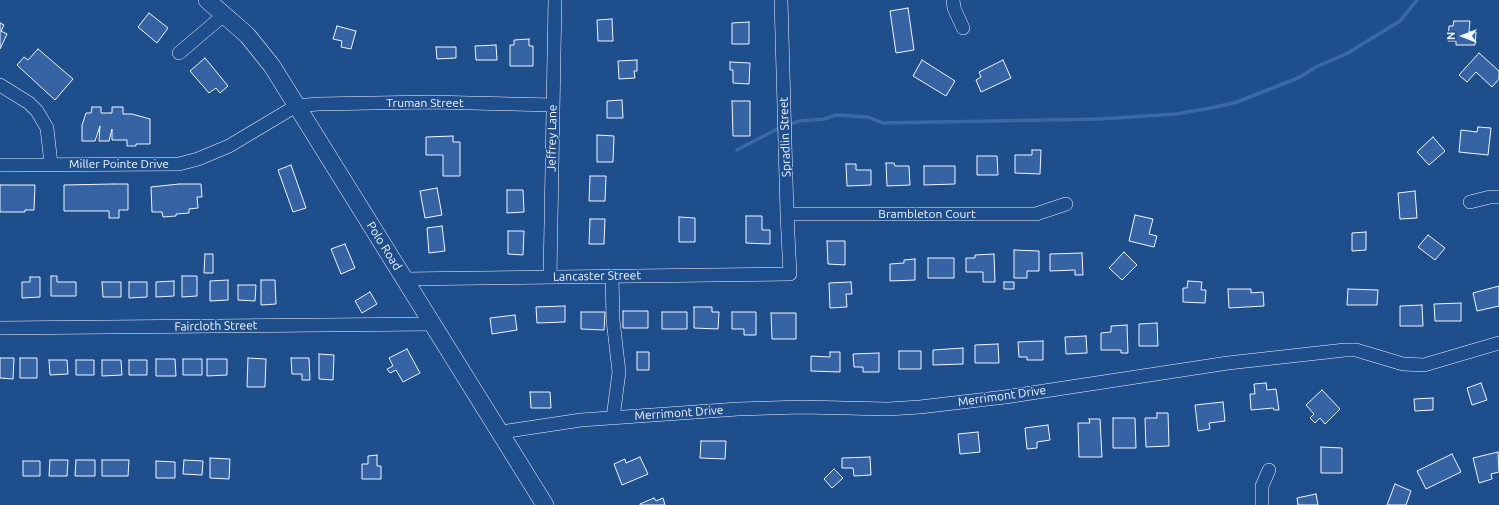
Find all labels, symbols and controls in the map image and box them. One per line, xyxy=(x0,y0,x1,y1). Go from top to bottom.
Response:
north arrow xyxy=(1443,16,1483,56)
text: N xyxy=(1445,32,1457,40)
street label: Truman Street xyxy=(386,96,464,110)
street label: Spradlin Street xyxy=(776,97,794,177)
street label: Jeffrey Lane xyxy=(544,104,560,172)
street label: Miller Pointe Drive xyxy=(69,157,169,171)
street label: Brambleton Court xyxy=(878,207,976,221)
street label: Polo Road xyxy=(363,219,405,273)
street label: Lancaster Street xyxy=(553,268,641,284)
street label: Faircloth Street xyxy=(174,318,258,334)
street label: Merrimont Drive xyxy=(957,383,1047,409)
street label: Merrimont Drive xyxy=(634,403,724,423)

